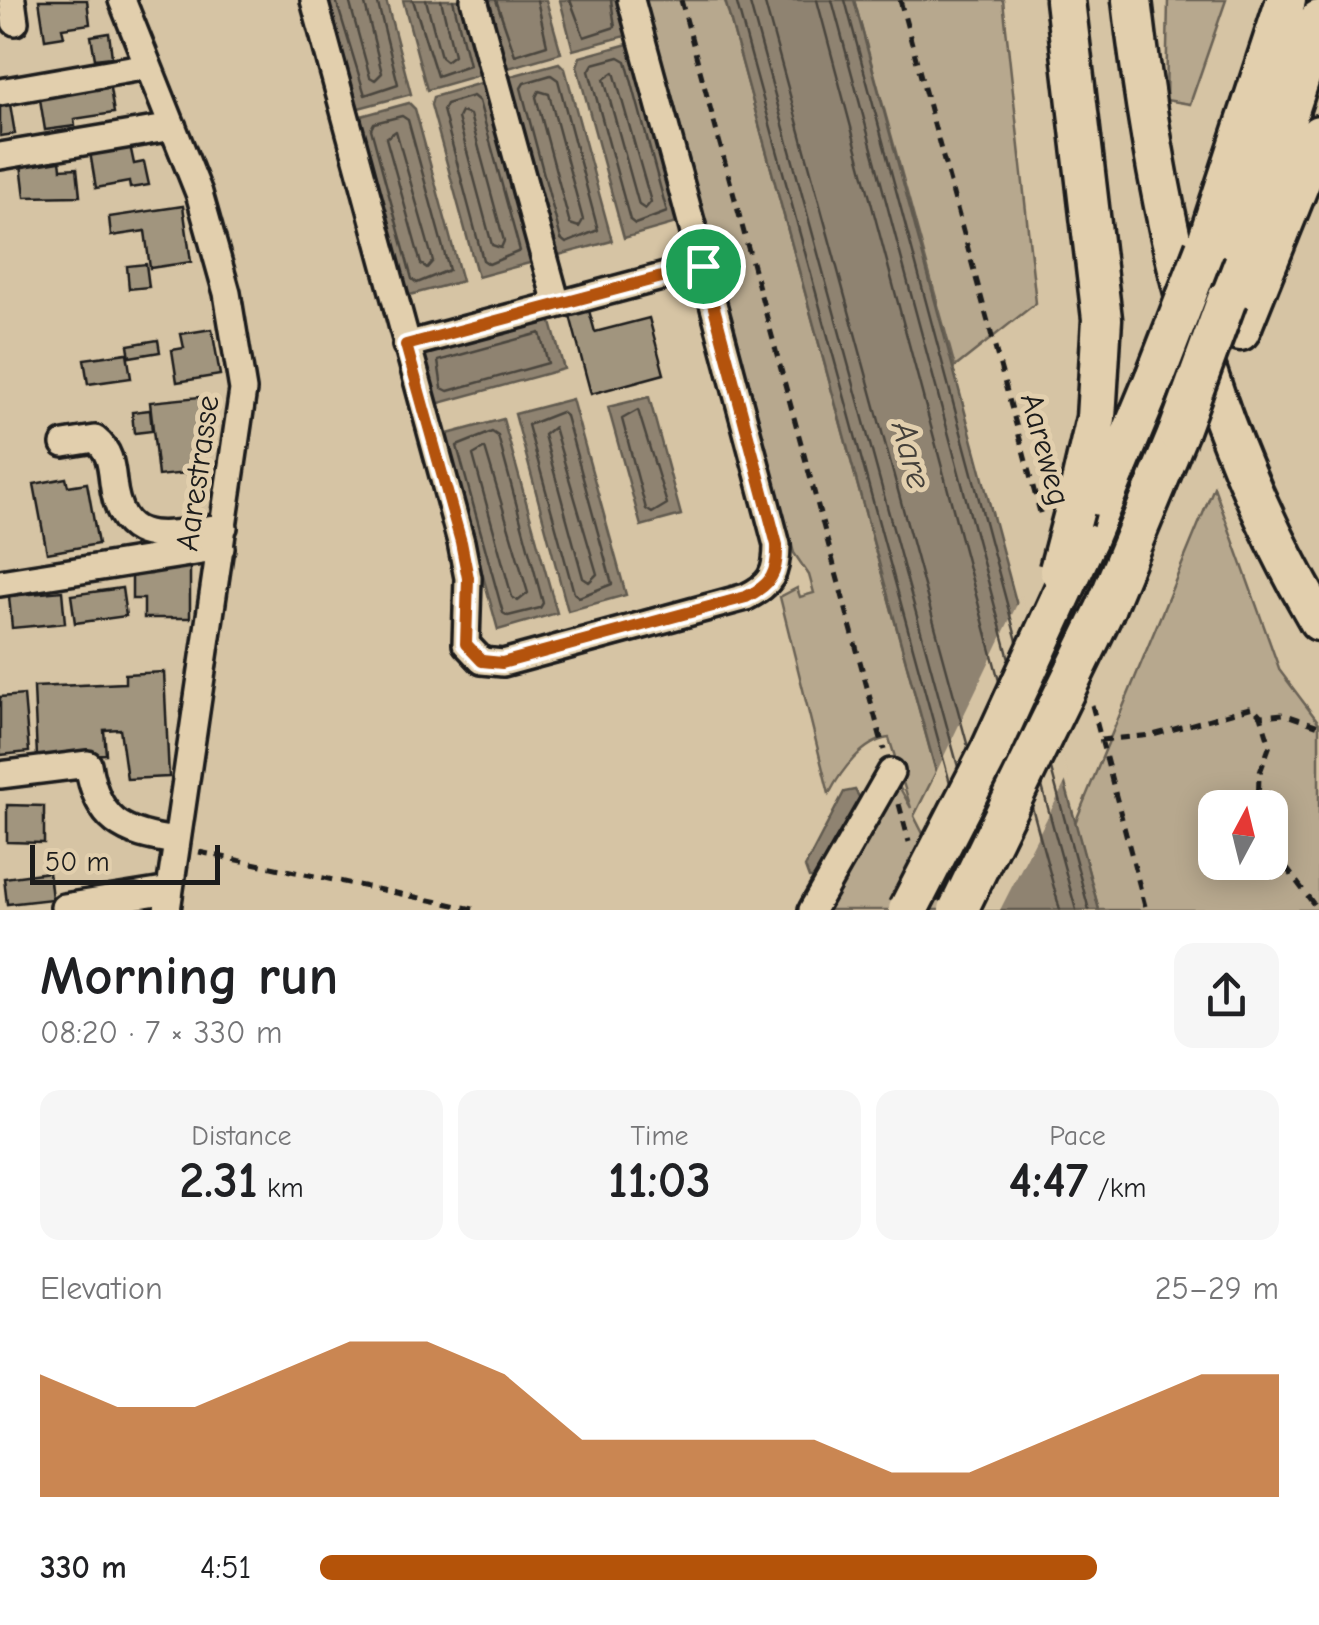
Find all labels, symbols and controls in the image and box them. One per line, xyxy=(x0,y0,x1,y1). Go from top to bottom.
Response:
pin xyxy=(661,224,746,309)
icon: arrive xyxy=(676,239,731,294)
street label: Aareweg xyxy=(1013,389,1078,509)
street label: Aarestrasse xyxy=(168,393,227,553)
water label: Aare xyxy=(883,416,940,494)
north arrow xyxy=(1198,790,1288,880)
map controls xyxy=(1198,790,1288,880)
scale bar xyxy=(30,840,220,884)
text: 50 m xyxy=(45,846,110,878)
button: share xyxy=(1174,943,1279,1048)
text: Morning run xyxy=(40,944,338,1008)
text: 08:20 · 7 × 330 m xyxy=(40,1014,283,1051)
text: Distance xyxy=(191,1120,292,1152)
text: Time xyxy=(630,1120,689,1152)
text: Pace xyxy=(1049,1120,1106,1152)
text: 2.31 xyxy=(179,1152,258,1210)
text: 11:03 xyxy=(608,1152,711,1210)
text: 4:47 xyxy=(1008,1152,1088,1210)
text: km xyxy=(258,1172,304,1204)
text: /km xyxy=(1088,1172,1147,1204)
text: Elevation xyxy=(40,1270,163,1307)
text: 25–29 m xyxy=(1155,1270,1279,1307)
text: 330 m xyxy=(40,1549,127,1586)
text: 4:51 xyxy=(200,1549,251,1586)

